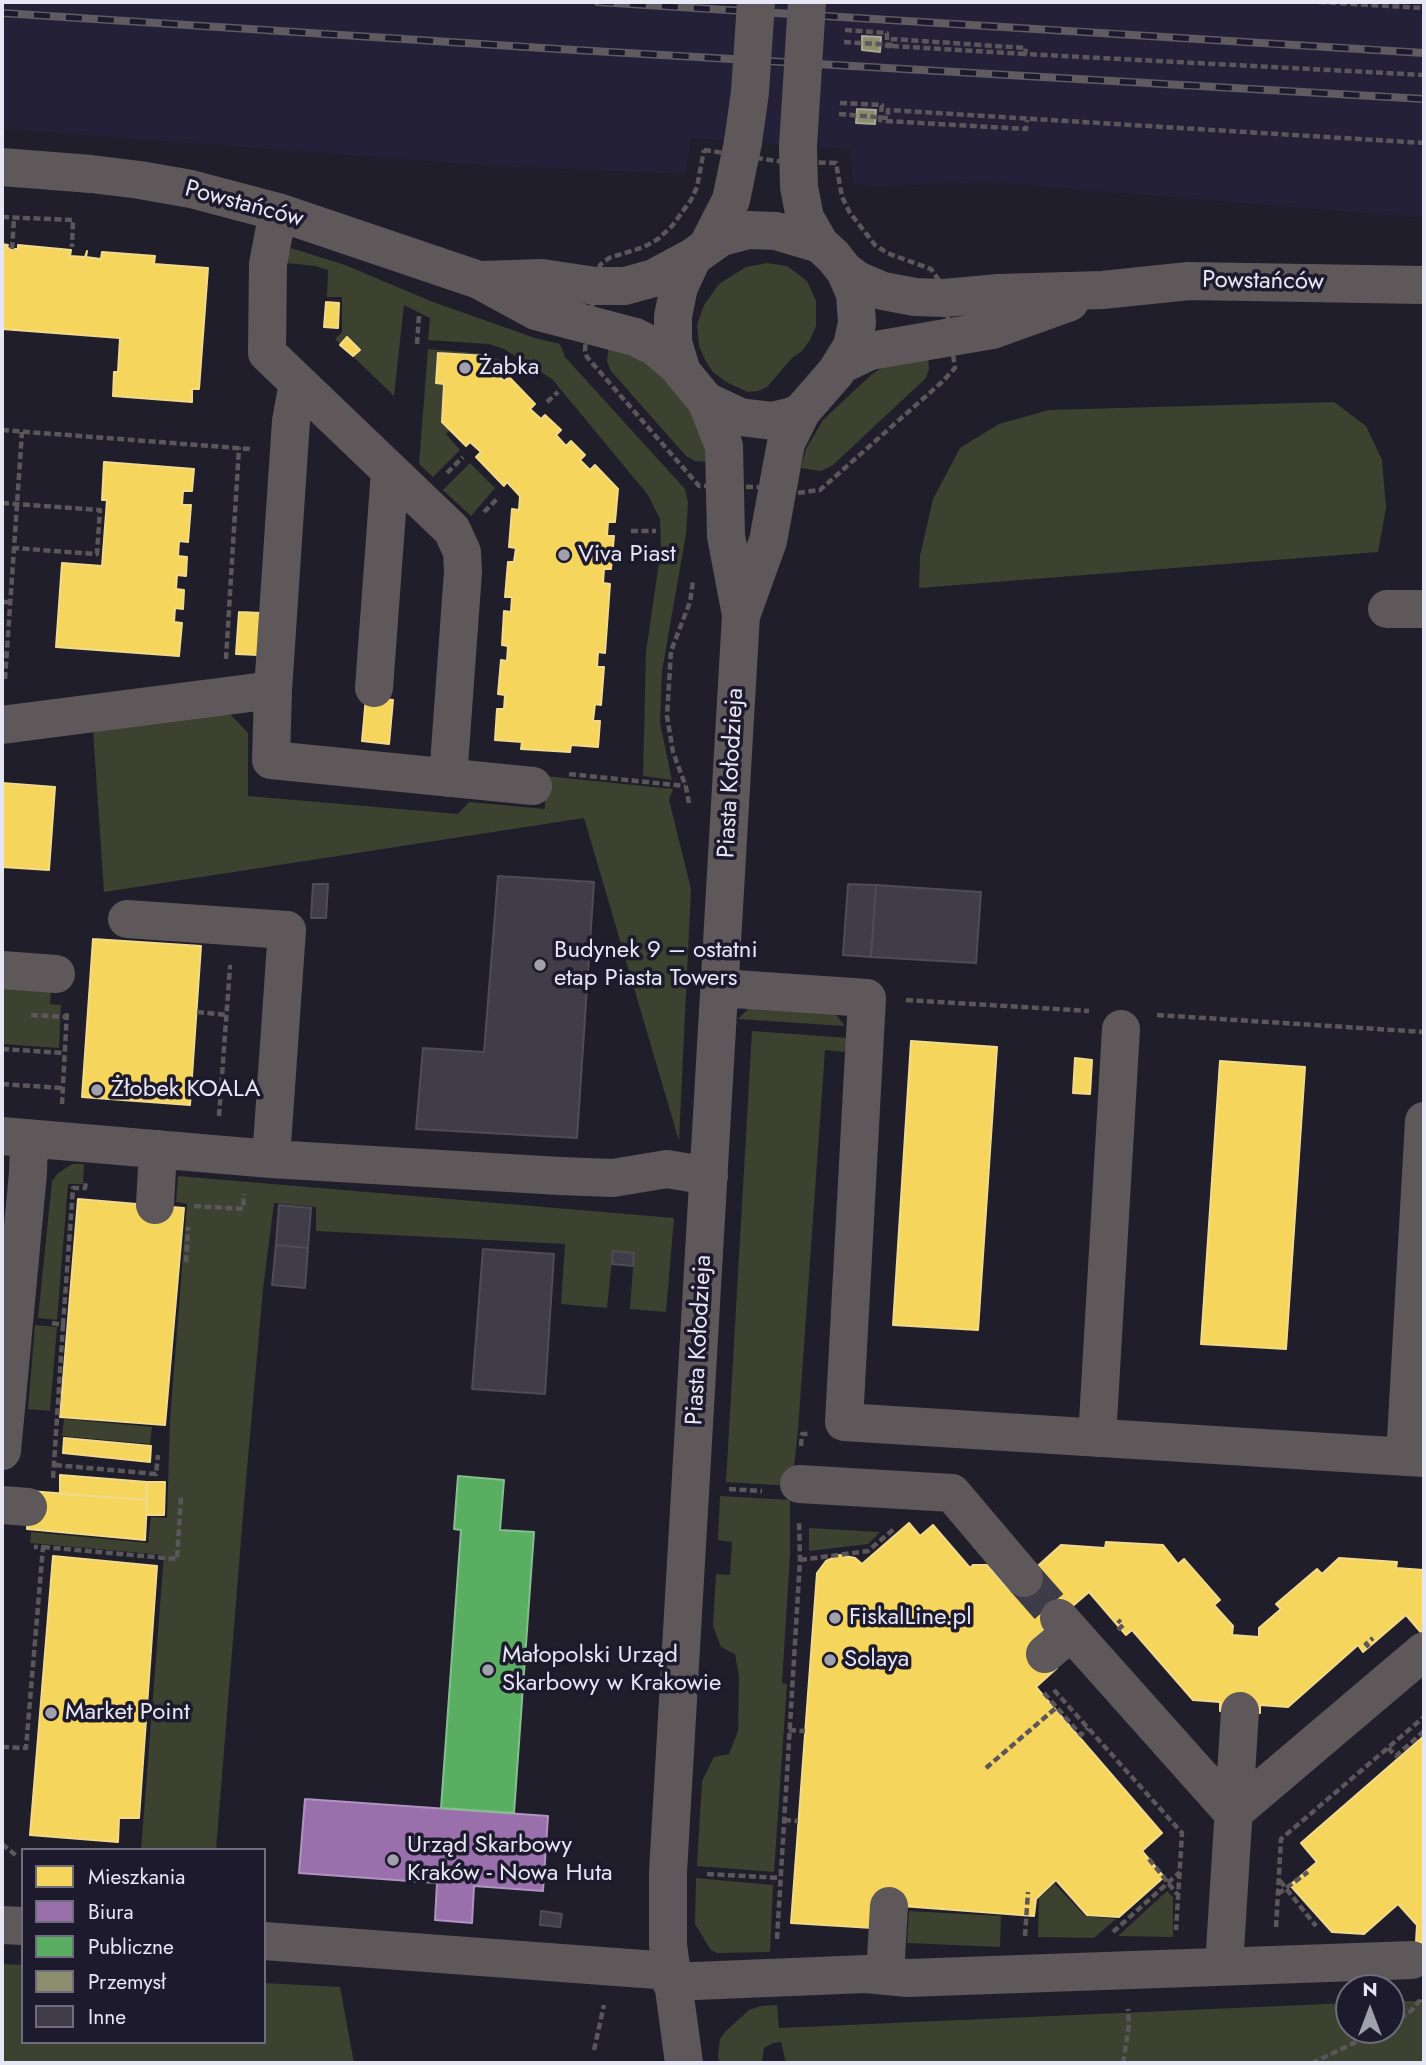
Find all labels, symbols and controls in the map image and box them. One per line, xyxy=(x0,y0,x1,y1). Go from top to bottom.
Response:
street label: Powstańców xyxy=(182,175,306,235)
street label: Powstańców xyxy=(1202,267,1324,297)
place label: Żabka xyxy=(479,354,539,382)
marker: Żabka xyxy=(457,360,473,376)
place label: Viva Piast xyxy=(578,541,676,569)
marker: Viva Piast xyxy=(556,547,572,563)
street label: Piasta Kołodzieja xyxy=(713,687,751,859)
place label: Budynek 9 – ostatni etap Piasta Towers xyxy=(554,937,758,993)
marker: Budynek 9 – ostatni etap Piasta Towers xyxy=(532,957,548,973)
place label: Żłobek KOALA xyxy=(111,1076,260,1104)
marker: Żłobek KOALA xyxy=(89,1082,105,1098)
street label: Piasta Kołodzieja xyxy=(681,1254,719,1426)
place label: FiskalLine.pl xyxy=(849,1604,972,1632)
marker: FiskalLine.pl xyxy=(827,1610,843,1626)
place label: Małopolski Urząd Skarbowy w Krakowie xyxy=(502,1642,721,1698)
place label: Solaya xyxy=(844,1646,909,1674)
marker: Solaya xyxy=(822,1652,838,1668)
marker: Małopolski Urząd Skarbowy w Krakowie xyxy=(480,1662,496,1678)
place label: Market Point xyxy=(65,1699,190,1727)
marker: Market Point xyxy=(43,1705,59,1721)
place label: Urząd Skarbowy Kraków - Nowa Huta xyxy=(407,1832,613,1888)
legend xyxy=(21,1848,266,2044)
marker: Urząd Skarbowy Kraków - Nowa Huta xyxy=(385,1852,401,1868)
text: Mieszkania xyxy=(88,1862,185,1892)
text: Biura xyxy=(88,1897,134,1927)
text: Publiczne xyxy=(88,1932,174,1962)
text: Przemysł xyxy=(88,1967,166,1997)
north arrow xyxy=(1335,1974,1405,2044)
text: N xyxy=(1362,1976,1378,2003)
text: Inne xyxy=(88,2002,126,2032)

